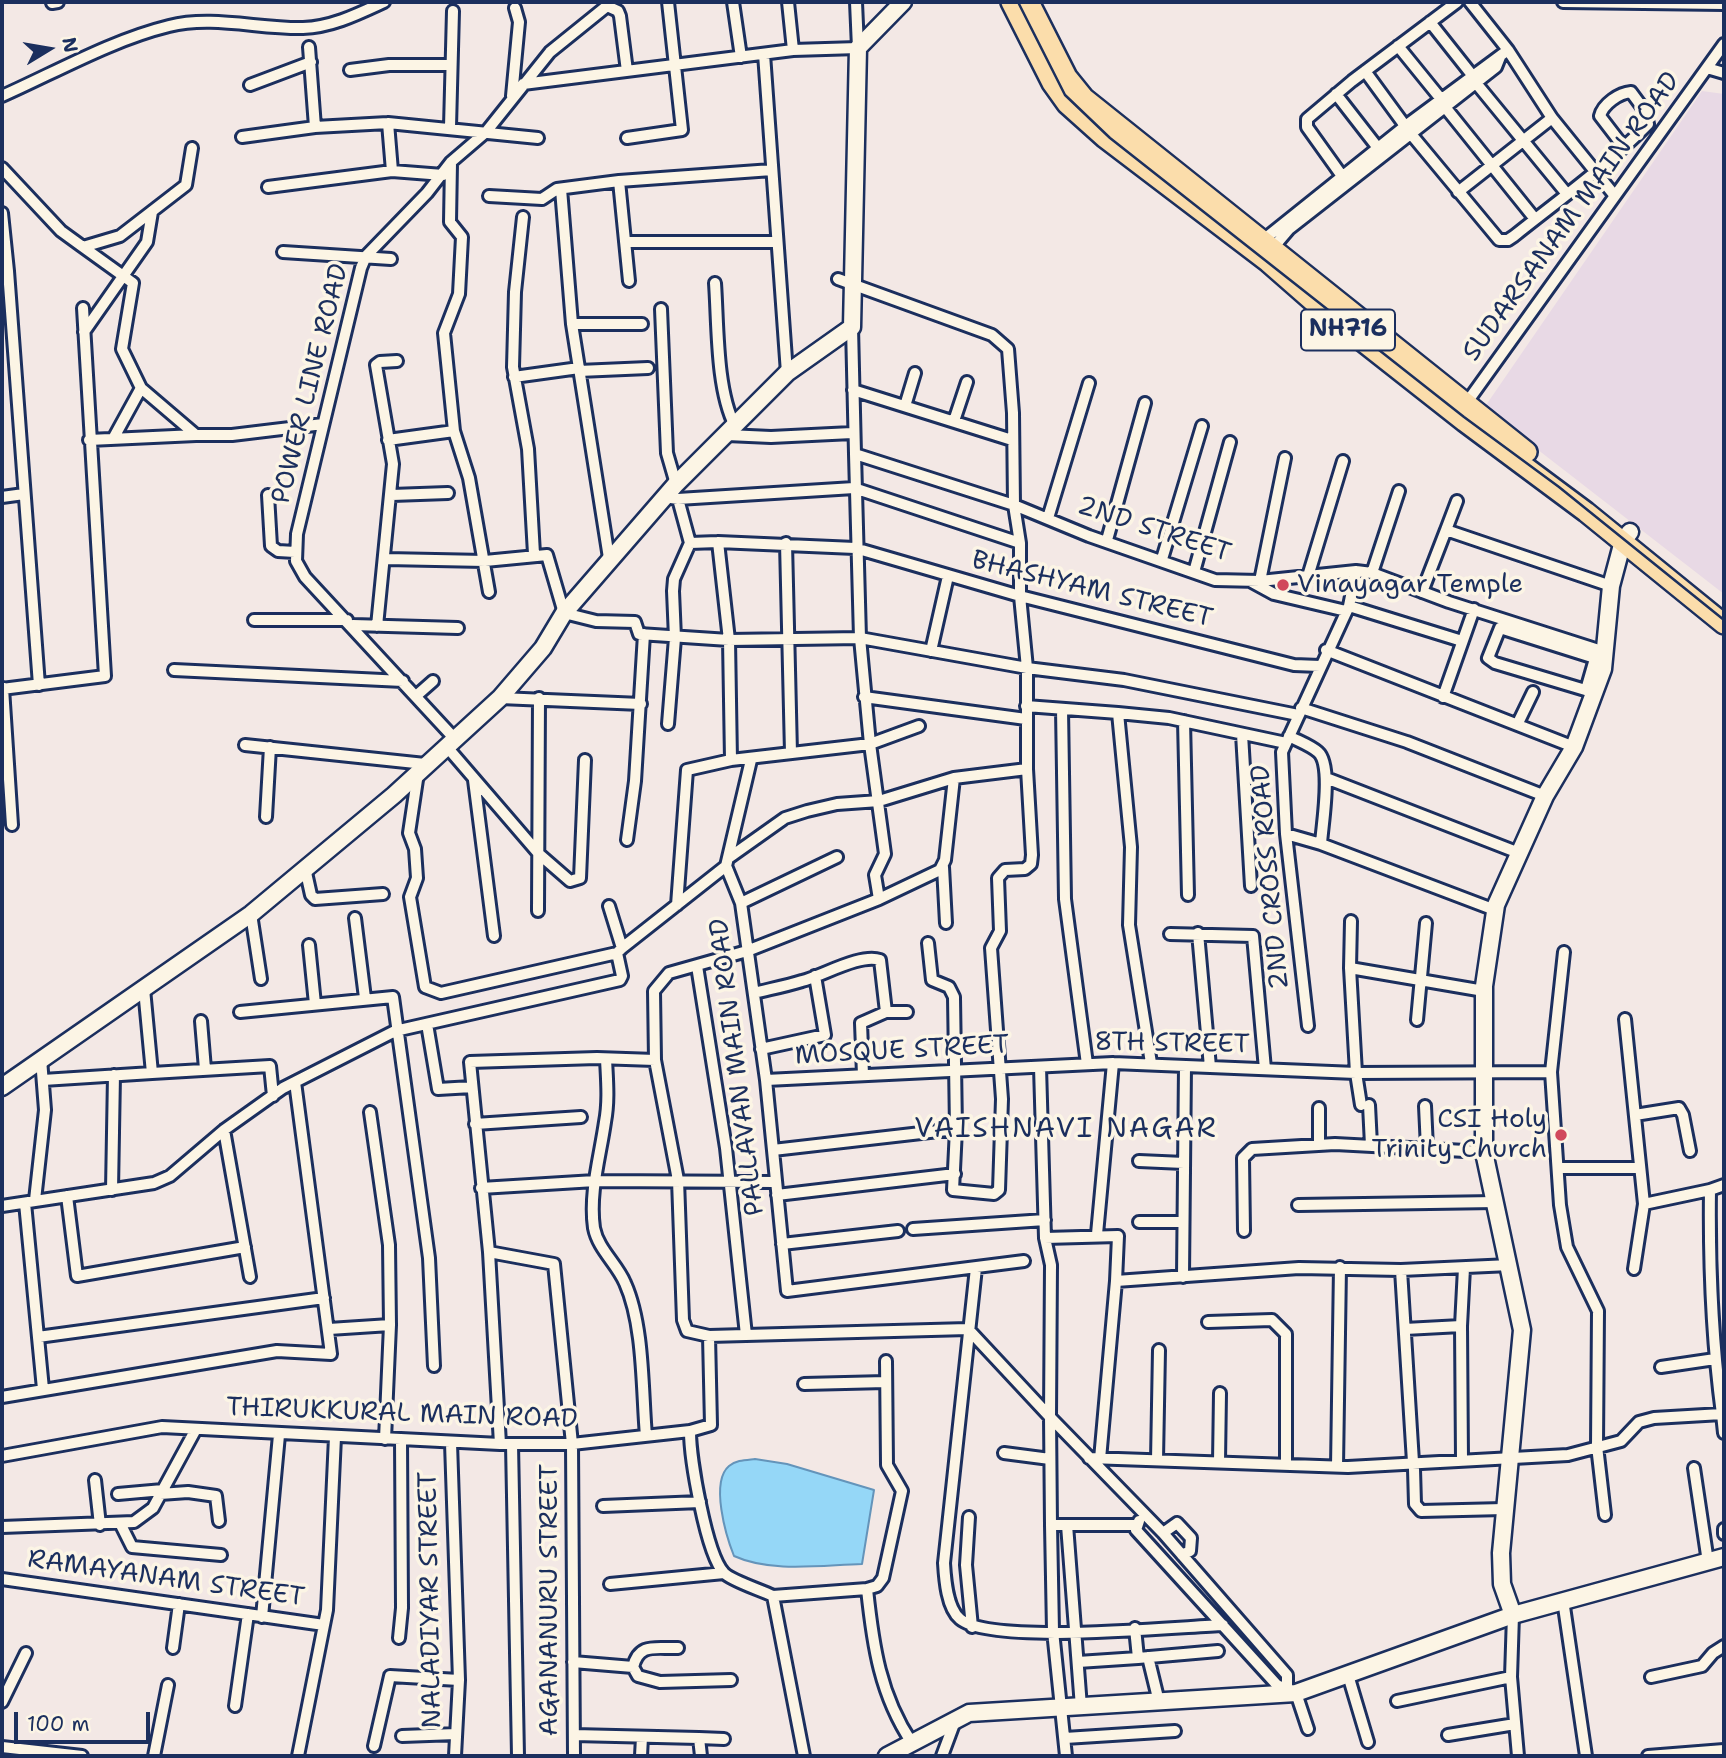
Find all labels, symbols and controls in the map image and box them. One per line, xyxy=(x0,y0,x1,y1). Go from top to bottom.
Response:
north arrow xyxy=(14,14,84,84)
text: N xyxy=(56,35,84,55)
street label: SUDARSANAM MAIN ROAD xyxy=(1457,67,1687,367)
street label: POWER LINE ROAD xyxy=(266,261,356,507)
road number: NH716 xyxy=(1301,310,1395,351)
street label: 2ND STREET xyxy=(1073,491,1235,569)
street label: BHASHYAM STREET xyxy=(968,545,1216,635)
place label: Vinayagar Temple xyxy=(1297,569,1523,601)
marker: Vinayagar Temple xyxy=(1275,577,1291,593)
street label: 2ND CROSS ROAD xyxy=(1246,763,1296,991)
street label: PALLAVAN MAIN ROAD xyxy=(704,917,772,1217)
street label: 8TH STREET xyxy=(1094,1027,1250,1061)
street label: MOSQUE STREET xyxy=(794,1030,1010,1072)
place label: CSI Holy Trinity Church xyxy=(1371,1104,1547,1166)
district label: VAISHNAVI NAGAR xyxy=(916,1113,1216,1147)
marker: CSI Holy Trinity Church xyxy=(1553,1127,1569,1143)
street label: THIRUKKURAL MAIN ROAD xyxy=(226,1392,578,1436)
street label: AGANANURU STREET xyxy=(534,1464,566,1736)
street label: NALADIYAR STREET xyxy=(413,1471,449,1729)
street label: RAMAYANAM STREET xyxy=(26,1544,306,1614)
scale bar xyxy=(18,1698,154,1742)
text: 100 m xyxy=(27,1710,90,1738)

